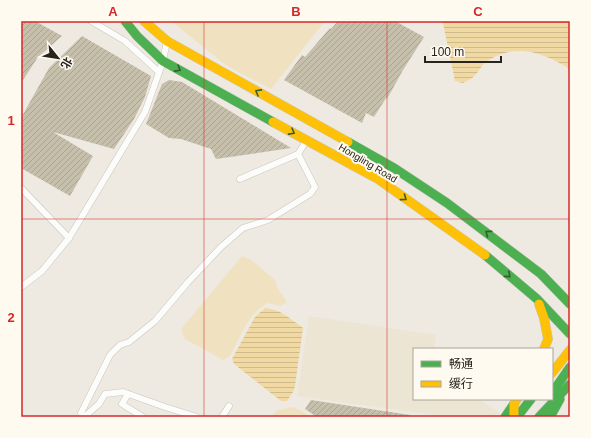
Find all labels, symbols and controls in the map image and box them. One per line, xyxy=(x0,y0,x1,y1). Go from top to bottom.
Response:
text: A xyxy=(108,4,118,19)
text: B xyxy=(291,4,301,19)
text: C xyxy=(473,4,483,19)
north arrow xyxy=(38,38,78,78)
scale bar xyxy=(425,38,501,64)
text: 100 m xyxy=(431,45,464,59)
text: 北 xyxy=(59,55,75,71)
one-way arrow xyxy=(174,64,182,72)
one-way arrow xyxy=(255,90,262,97)
text: 1 xyxy=(7,113,15,128)
one-way arrow xyxy=(288,127,295,135)
street label: Hongling Road xyxy=(337,141,399,185)
one-way arrow xyxy=(400,193,407,201)
one-way arrow xyxy=(485,231,492,238)
one-way arrow xyxy=(504,271,511,278)
text: 2 xyxy=(7,310,15,325)
legend xyxy=(413,348,553,400)
text: 畅通 xyxy=(449,357,473,371)
text: 缓行 xyxy=(449,377,473,391)

